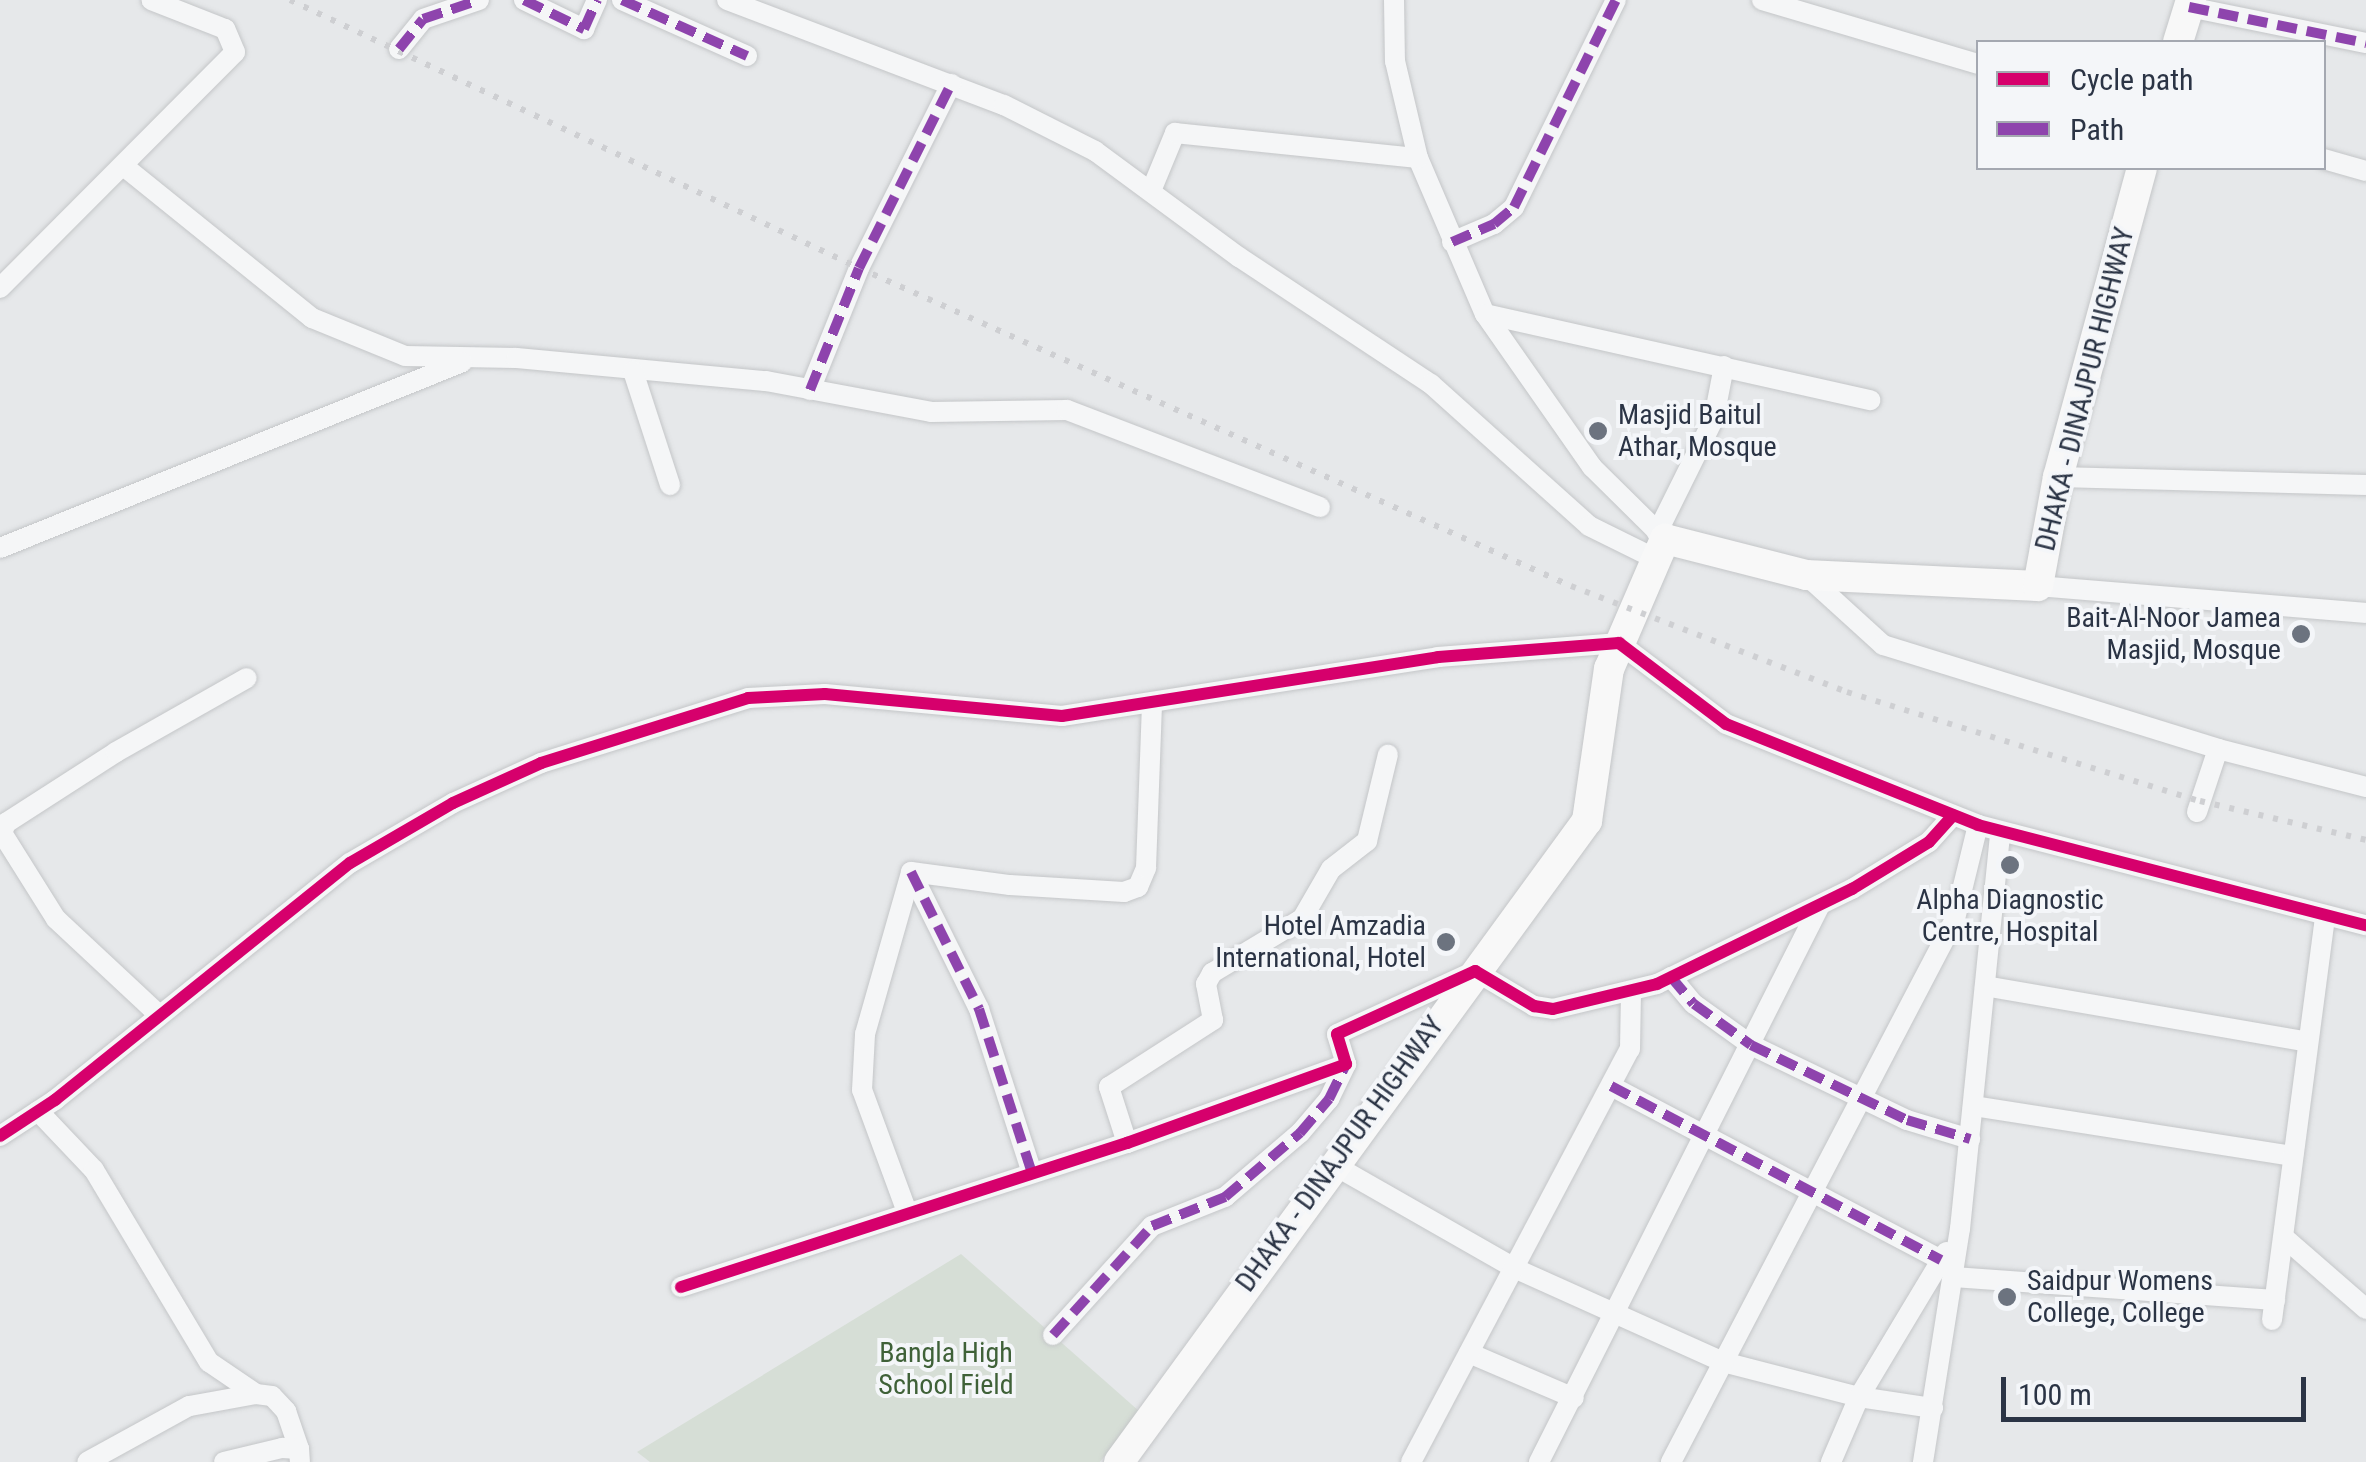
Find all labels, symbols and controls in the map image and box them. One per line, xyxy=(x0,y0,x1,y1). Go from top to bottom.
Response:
legend xyxy=(1976,40,2326,170)
text: Cycle path xyxy=(2070,62,2194,97)
text: Path xyxy=(2070,112,2124,147)
street label: DHAKA - DINAJPUR HIGHWAY xyxy=(2029,224,2141,554)
place label: Masjid Baitul Athar, Mosque xyxy=(1618,398,1777,464)
marker: Masjid Baitul Athar, Mosque xyxy=(1587,420,1609,442)
place label: Bait-Al-Noor Jamea Masjid, Mosque xyxy=(2066,601,2281,667)
marker: Bait-Al-Noor Jamea Masjid, Mosque xyxy=(2290,623,2312,645)
marker: Alpha Diagnostic Centre, Hospital xyxy=(1997,852,2023,878)
place label: Alpha Diagnostic Centre, Hospital xyxy=(1916,883,2104,949)
place label: Hotel Amzadia International, Hotel xyxy=(1215,909,1426,975)
marker: Hotel Amzadia International, Hotel xyxy=(1435,931,1457,953)
street label: DHAKA - DINAJPUR HIGHWAY xyxy=(1229,1010,1451,1298)
place label: Saidpur Womens College, College xyxy=(2027,1264,2213,1330)
marker: Saidpur Womens College, College xyxy=(1996,1286,2018,1308)
park label: Bangla High School Field xyxy=(878,1336,1014,1402)
scale bar xyxy=(2006,1357,2311,1419)
text: 100 m xyxy=(2018,1377,2092,1412)

